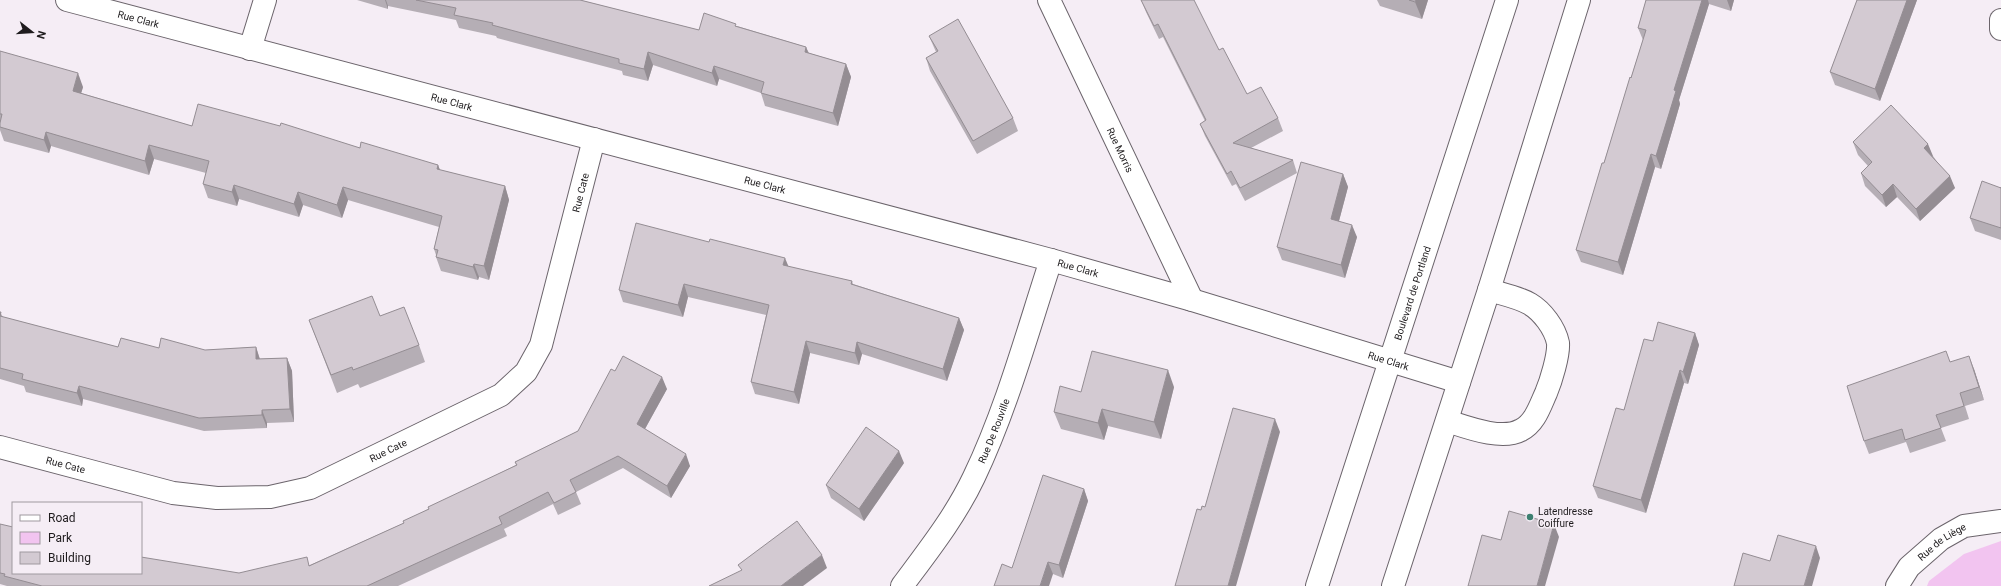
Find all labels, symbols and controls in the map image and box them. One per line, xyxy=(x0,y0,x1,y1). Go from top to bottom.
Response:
street label: Rue Clark xyxy=(117,8,161,30)
north arrow xyxy=(12,12,52,52)
text: N xyxy=(34,29,48,41)
street label: Rue Clark xyxy=(430,91,475,113)
street label: Rue Morris xyxy=(1105,126,1136,174)
street label: Rue Cate xyxy=(570,172,591,213)
street label: Rue Clark xyxy=(743,174,788,195)
street label: Boulevard de Portland xyxy=(1392,245,1432,341)
street label: Rue Clark xyxy=(1056,257,1101,279)
street label: Rue Clark xyxy=(1367,349,1411,372)
street label: Rue De Rouville xyxy=(976,397,1011,465)
street label: Rue Cate xyxy=(368,436,408,464)
street label: Rue Cate xyxy=(45,454,86,475)
legend xyxy=(12,502,142,574)
place label: Latendresse Coiffure xyxy=(1538,506,1593,529)
text: Road xyxy=(48,511,76,525)
marker: Latendresse Coiffure xyxy=(1525,512,1535,522)
street label: Rue de Liège xyxy=(1915,521,1968,563)
text: Park xyxy=(48,531,73,545)
text: Building xyxy=(48,551,91,565)

